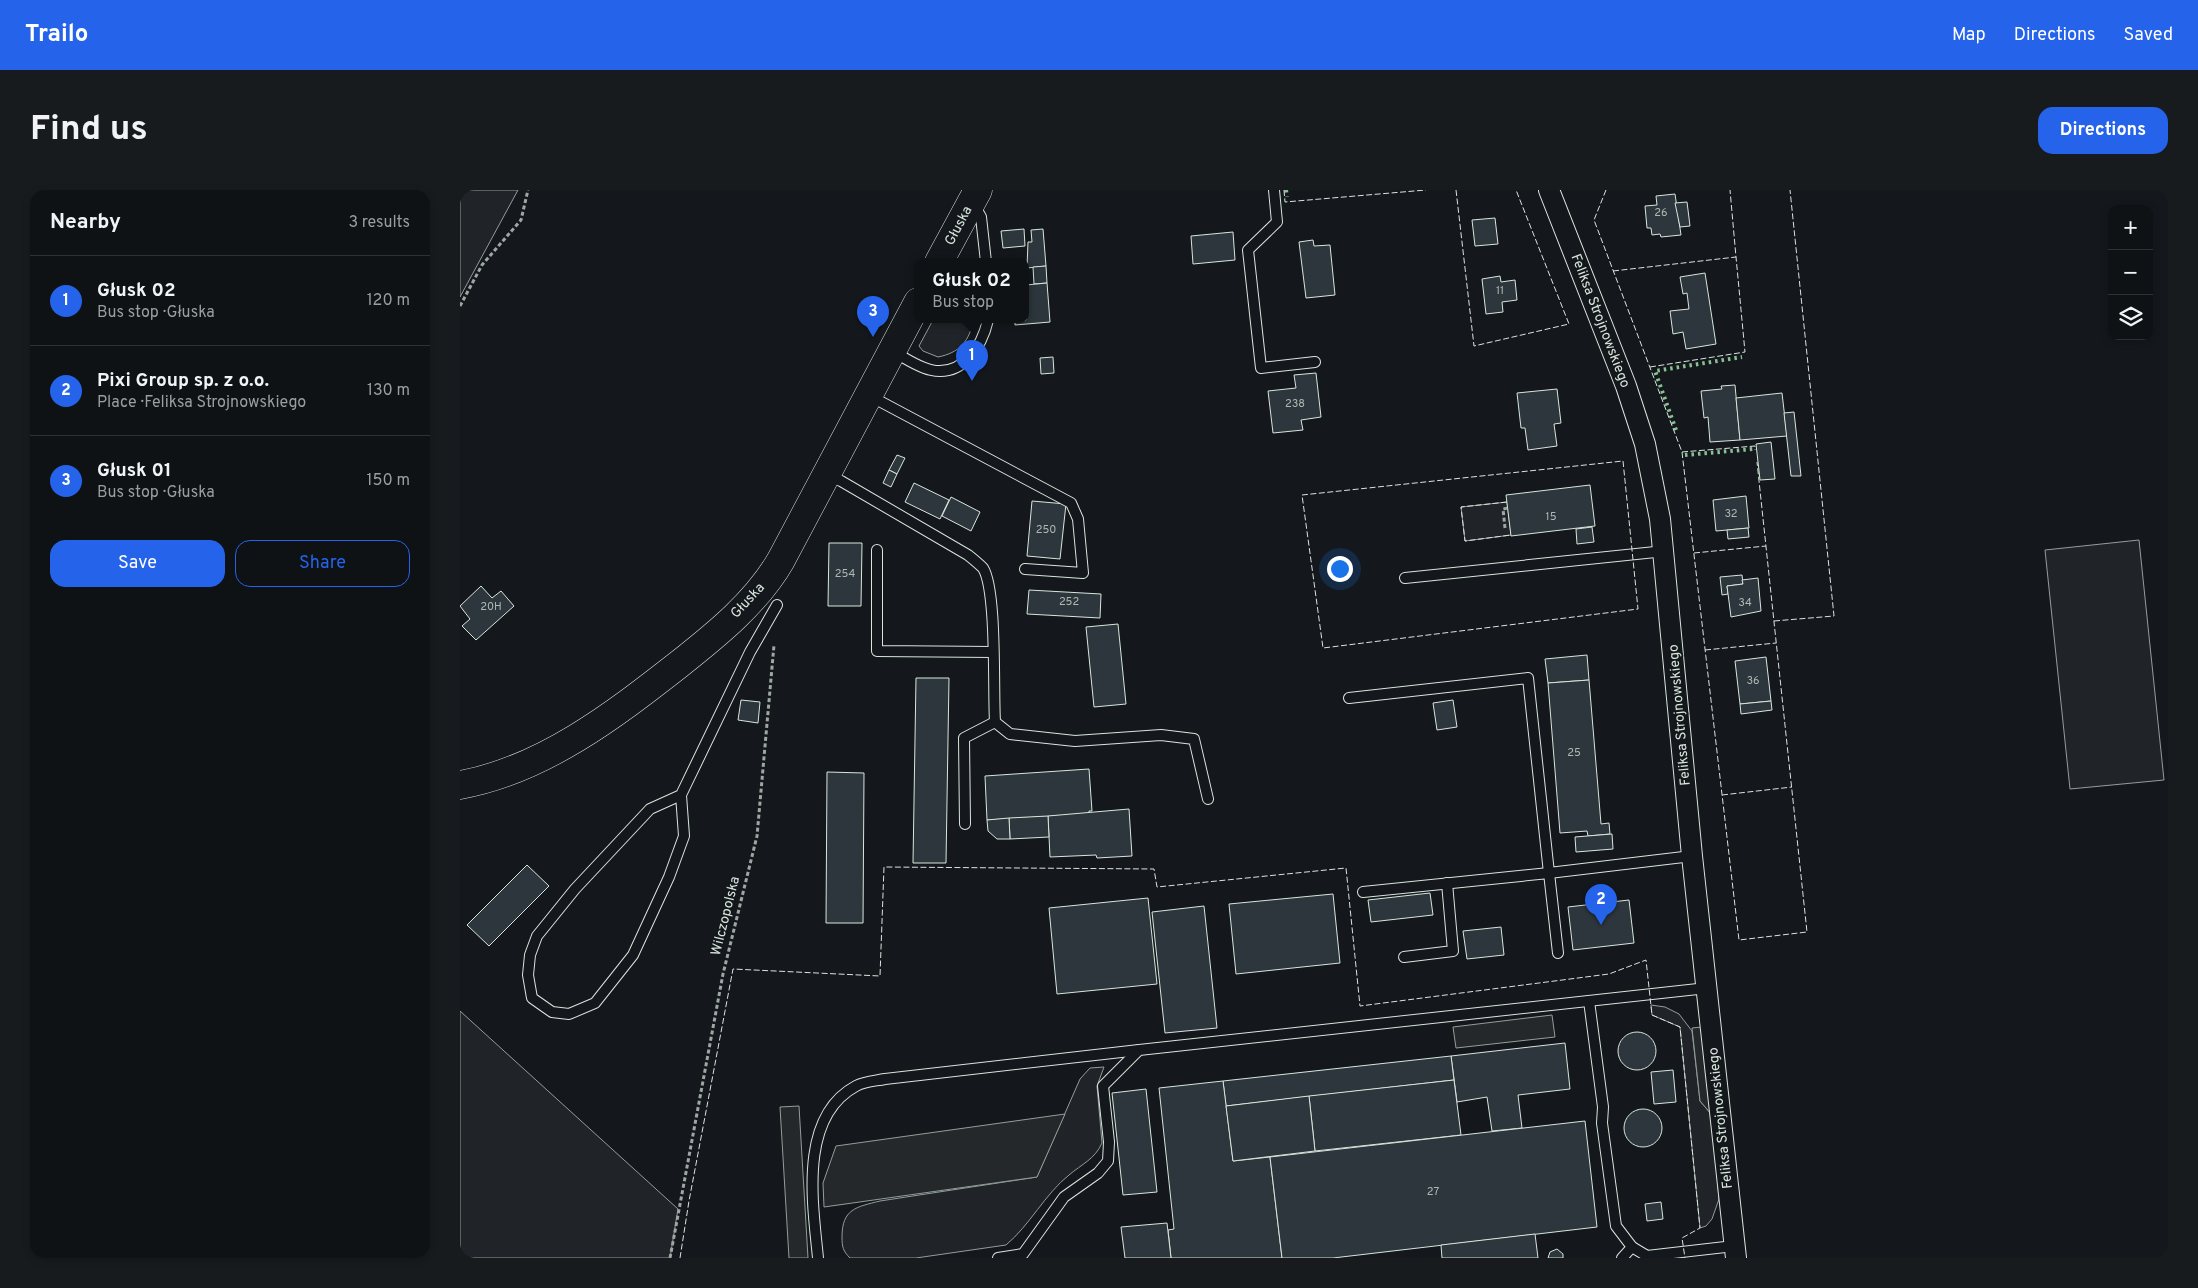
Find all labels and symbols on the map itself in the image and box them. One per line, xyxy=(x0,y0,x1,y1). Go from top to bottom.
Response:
street label: Głuska xyxy=(942,203,976,249)
house number: 26 xyxy=(1654,206,1668,220)
street label: Feliksa Strojnowskiego xyxy=(1567,252,1633,390)
house number: 11 xyxy=(1496,284,1504,298)
pin: 3 xyxy=(857,296,889,337)
pin: 1 xyxy=(956,340,988,381)
house number: 238 xyxy=(1285,397,1305,411)
house number: 32 xyxy=(1724,507,1738,521)
house number: 15 xyxy=(1546,510,1557,524)
house number: 250 xyxy=(1036,523,1056,537)
your location xyxy=(1327,556,1353,582)
house number: 254 xyxy=(835,567,855,581)
street label: Głuska xyxy=(727,580,769,622)
house number: 252 xyxy=(1059,595,1079,609)
house number: 34 xyxy=(1738,596,1752,610)
house number: 20H xyxy=(480,600,502,614)
street label: Feliksa Strojnowskiego xyxy=(1665,643,1695,786)
house number: 36 xyxy=(1746,674,1760,688)
house number: 25 xyxy=(1567,746,1581,760)
street label: Wilczopolska xyxy=(708,875,744,957)
pin: 2 xyxy=(1585,884,1617,925)
street label: Feliksa Strojnowskiego xyxy=(1705,1046,1737,1189)
house number: 27 xyxy=(1427,1185,1439,1199)

